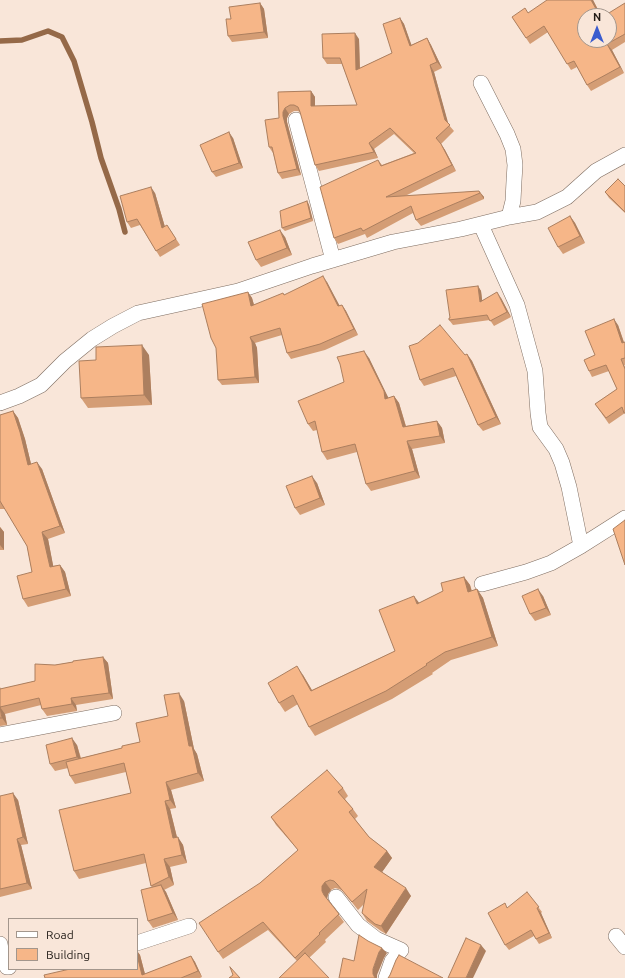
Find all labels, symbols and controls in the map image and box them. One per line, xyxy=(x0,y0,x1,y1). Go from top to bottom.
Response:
north arrow xyxy=(577,8,617,48)
text: N xyxy=(593,11,601,23)
legend xyxy=(8,918,138,970)
text: Road xyxy=(46,928,74,941)
text: Building xyxy=(46,948,90,961)

